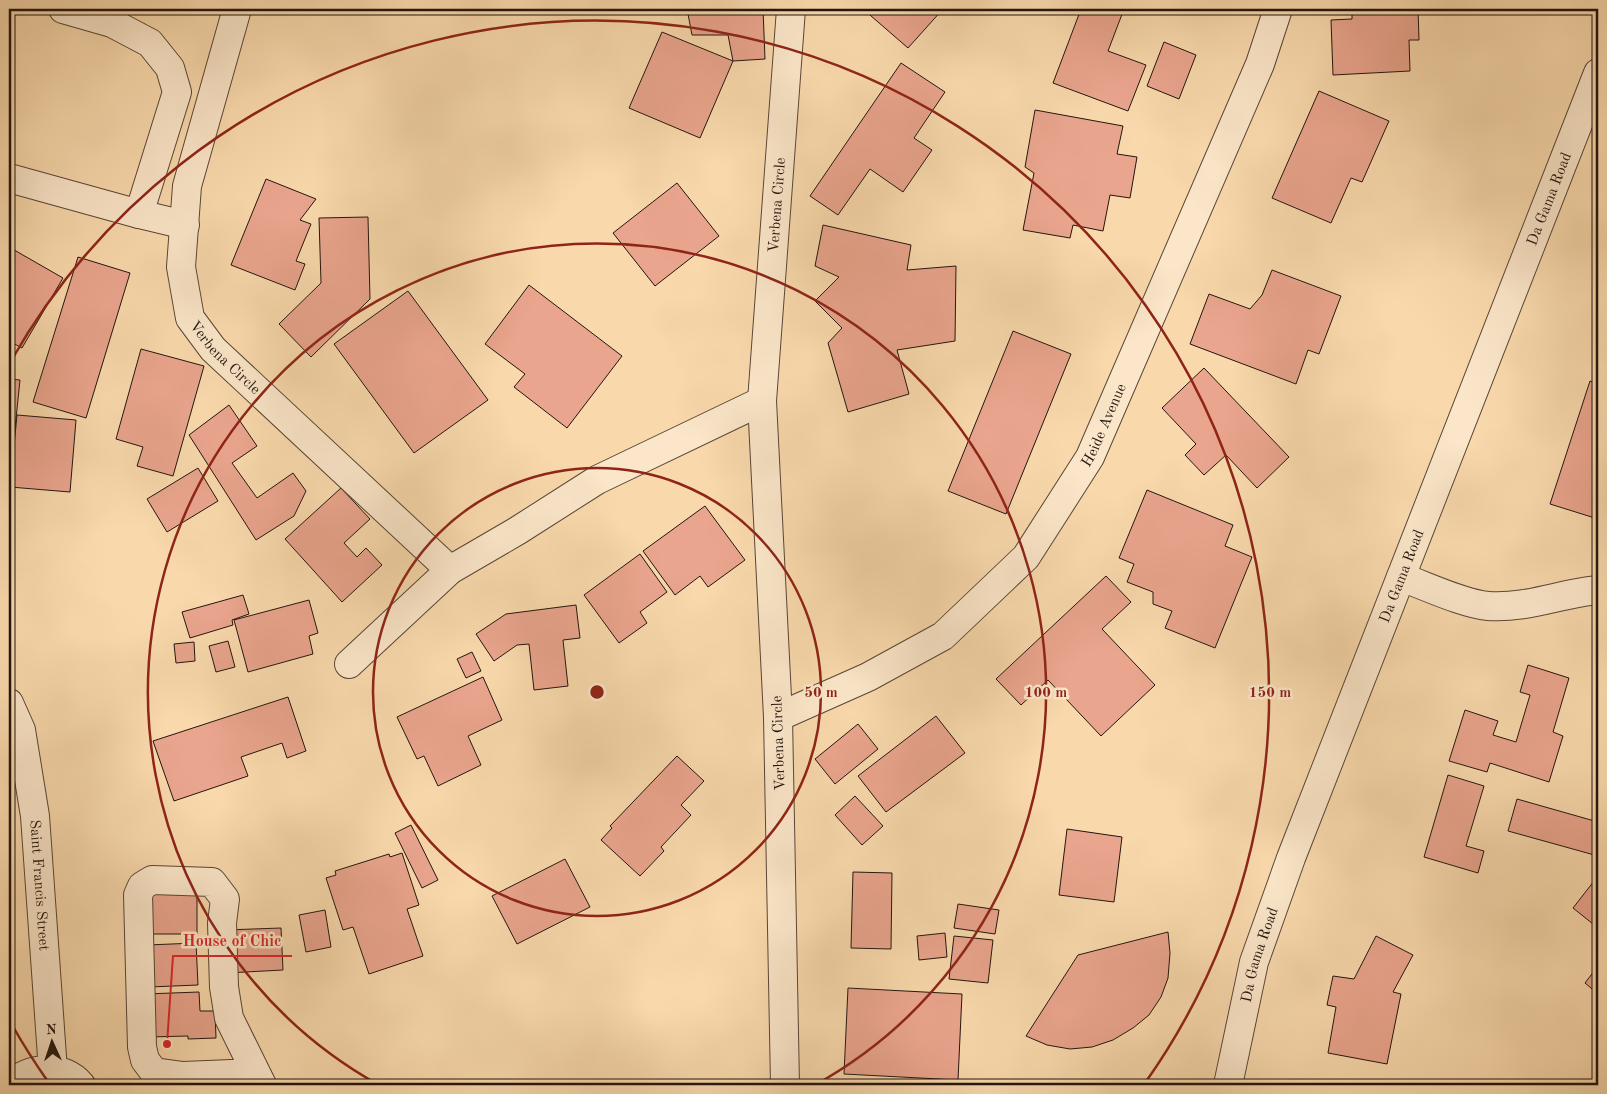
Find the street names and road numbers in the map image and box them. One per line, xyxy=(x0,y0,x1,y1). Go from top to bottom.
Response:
street label: Da Gama Road xyxy=(1525,150,1575,248)
street label: Verbena Circle xyxy=(767,157,789,253)
street label: Verbena Circle xyxy=(186,319,263,398)
street label: Heide Avenue xyxy=(1080,382,1130,470)
street label: Da Gama Road xyxy=(1378,528,1428,625)
street label: Verbena Circle xyxy=(770,695,789,791)
street label: Saint Francis Street xyxy=(26,819,50,951)
street label: Da Gama Road xyxy=(1240,906,1282,1004)

